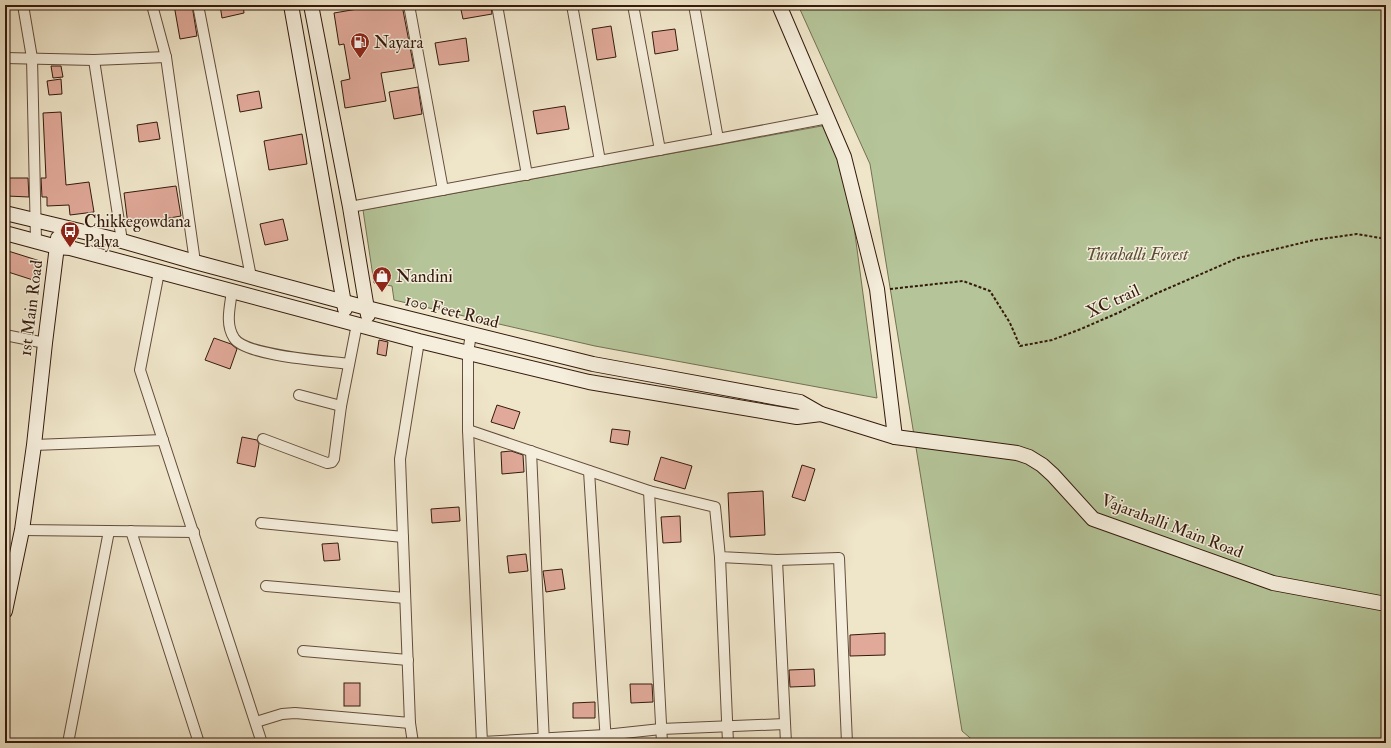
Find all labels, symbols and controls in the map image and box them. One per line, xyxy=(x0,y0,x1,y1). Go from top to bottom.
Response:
fuel station icon: Nayara xyxy=(349,31,371,59)
place label: Nayara xyxy=(374,32,424,54)
place label: Chikkegowdana Palya xyxy=(84,211,192,253)
bus stop icon: Chikkegowdana Palya xyxy=(59,220,81,248)
park label: Turahalli Forest xyxy=(1086,244,1189,265)
street label: 1st Main Road xyxy=(15,258,47,357)
shop icon: Nandini xyxy=(371,265,393,293)
place label: Nandini xyxy=(396,266,453,287)
street label: XC trail xyxy=(1083,279,1144,322)
street label: 100 Feet Road xyxy=(403,289,502,333)
street label: Vajarahalli Main Road xyxy=(1098,489,1247,563)

